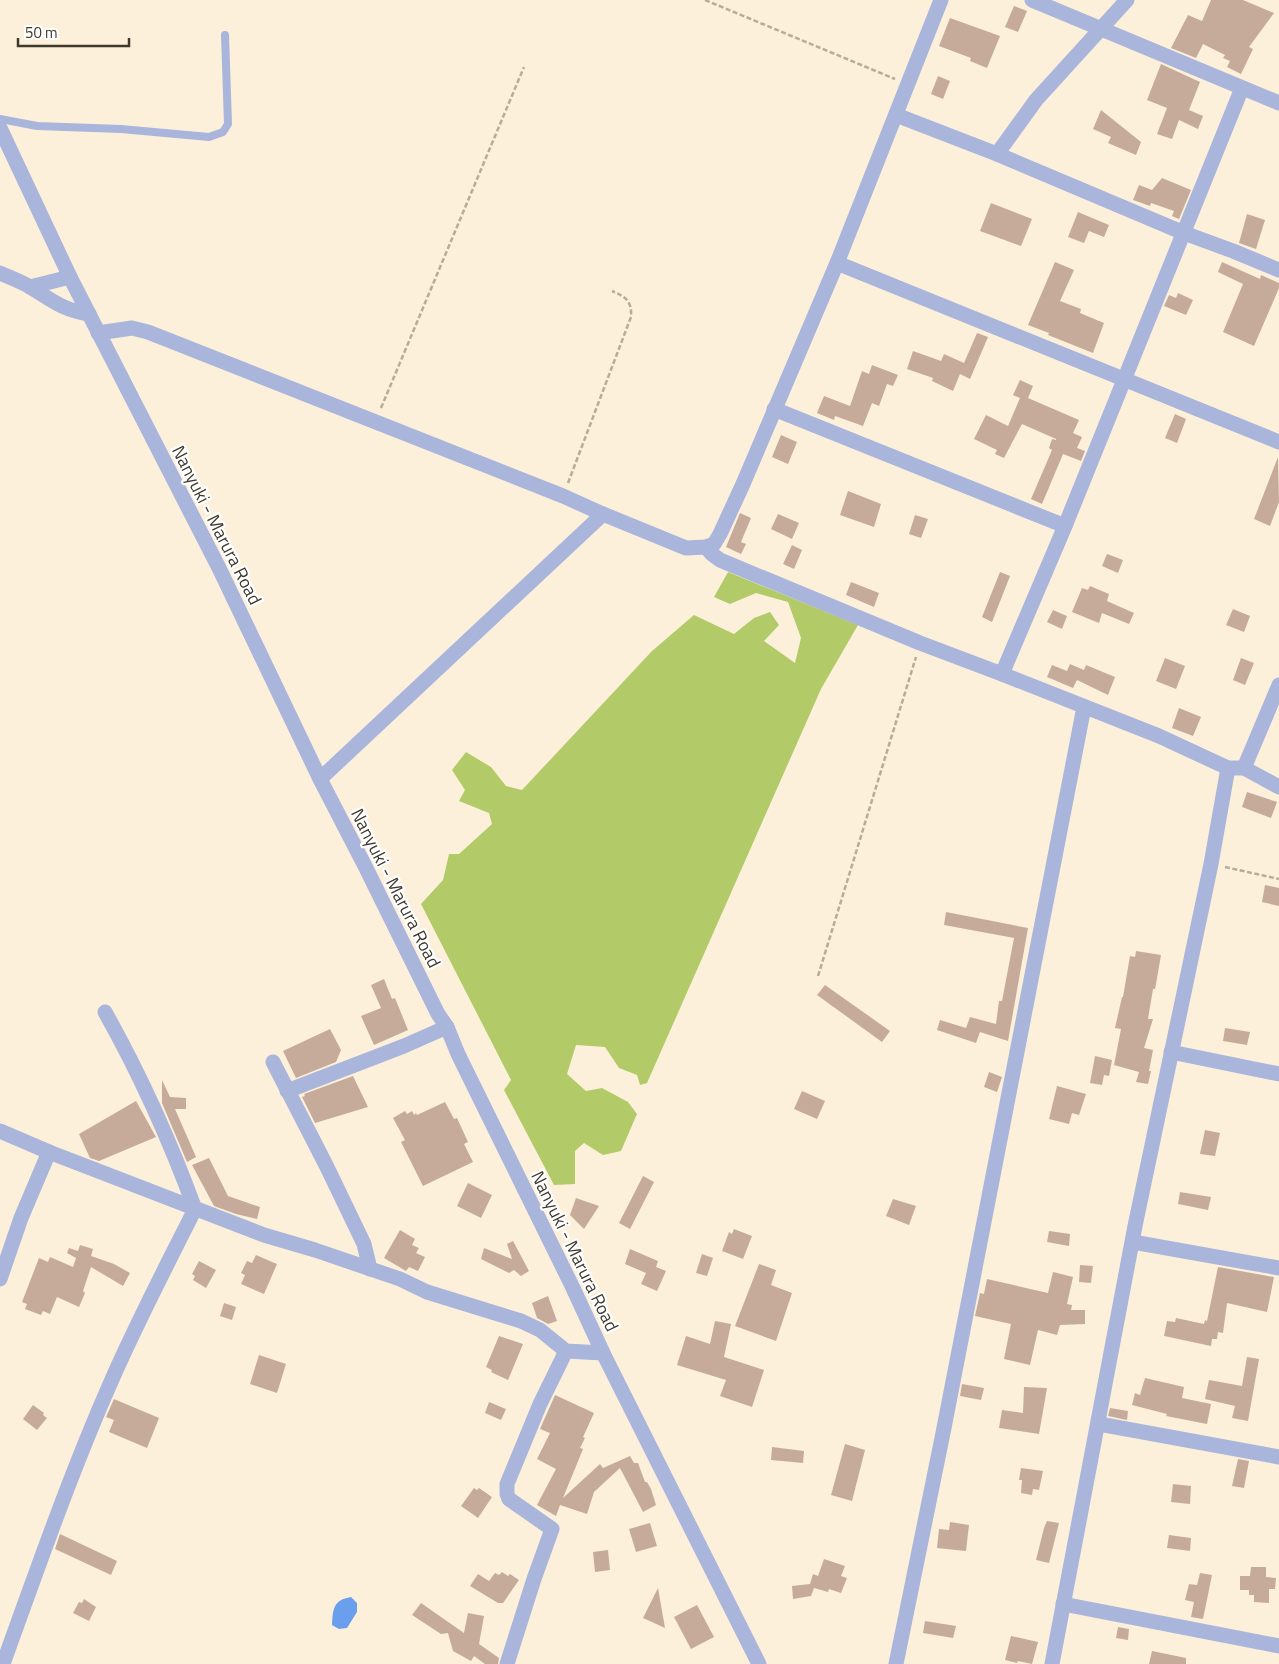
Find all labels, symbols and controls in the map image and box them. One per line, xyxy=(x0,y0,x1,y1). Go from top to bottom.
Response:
scale bar xyxy=(18,15,129,47)
text: 50 m xyxy=(25,21,58,44)
street label: Nanyuki - Marura Road xyxy=(165,441,269,609)
street label: Nanyuki - Marura Road xyxy=(344,804,448,972)
street label: Nanyuki - Marura Road xyxy=(524,1166,626,1336)

